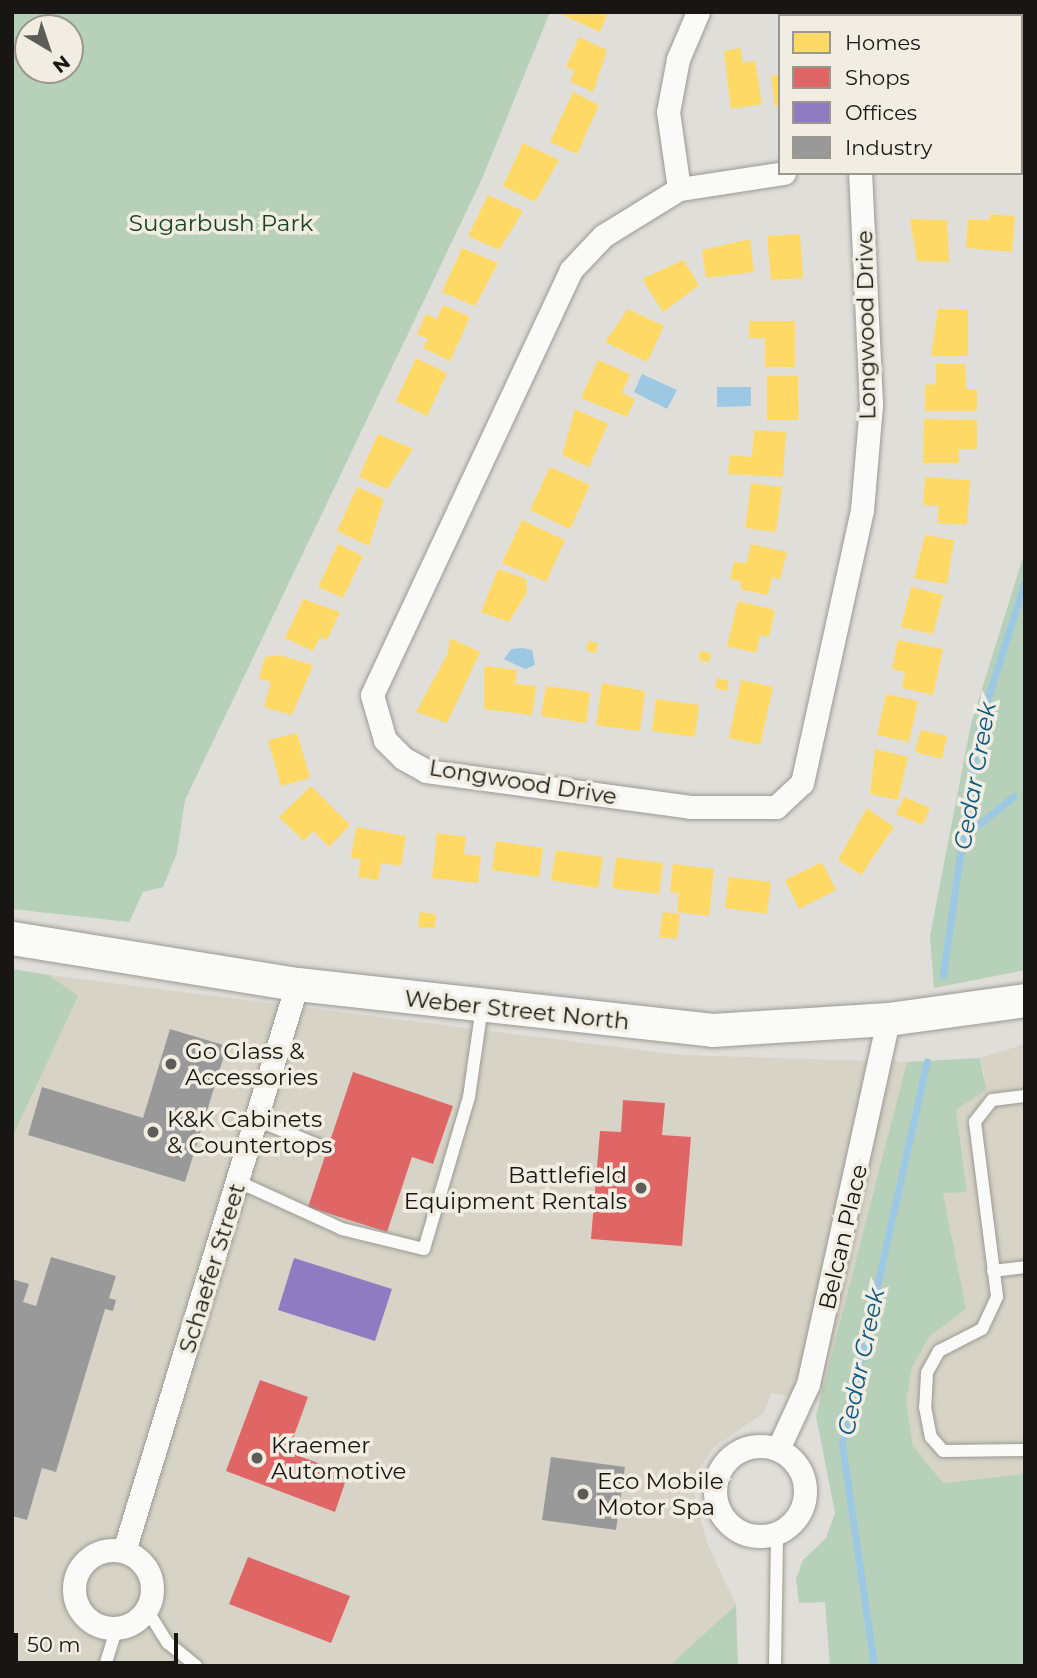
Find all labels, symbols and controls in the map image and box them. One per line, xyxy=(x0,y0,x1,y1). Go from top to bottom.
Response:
north arrow xyxy=(14,14,84,84)
legend xyxy=(778,14,1023,175)
text: Homes xyxy=(845,30,920,55)
text: N xyxy=(48,50,74,78)
text: Shops xyxy=(845,65,910,90)
text: Offices xyxy=(845,100,917,125)
text: Industry xyxy=(845,135,932,160)
park label: Sugarbush Park xyxy=(129,209,313,237)
street label: Longwood Drive xyxy=(851,230,881,420)
water label: Cedar Creek xyxy=(948,700,1002,852)
street label: Longwood Drive xyxy=(427,754,619,810)
street label: Weber Street North xyxy=(403,984,631,1036)
place label: Go Glass & Accessories xyxy=(185,1037,318,1091)
marker: Go Glass & Accessories xyxy=(163,1056,179,1072)
place label: K&K Cabinets & Countertops xyxy=(167,1105,332,1159)
marker: K&K Cabinets & Countertops xyxy=(145,1124,161,1140)
place label: Battlefield Equipment Rentals xyxy=(404,1161,627,1215)
street label: Belcan Place xyxy=(813,1162,873,1312)
street label: Schaefer Street xyxy=(173,1180,251,1356)
marker: Battlefield Equipment Rentals xyxy=(633,1180,649,1196)
water label: Cedar Creek xyxy=(831,1286,891,1438)
place label: Kraemer Automotive xyxy=(271,1431,406,1485)
marker: Kraemer Automotive xyxy=(249,1450,265,1466)
place label: Eco Mobile Motor Spa xyxy=(597,1467,724,1521)
marker: Eco Mobile Motor Spa xyxy=(575,1486,591,1502)
scale bar xyxy=(18,1618,182,1662)
text: 50 m xyxy=(27,1632,81,1657)

